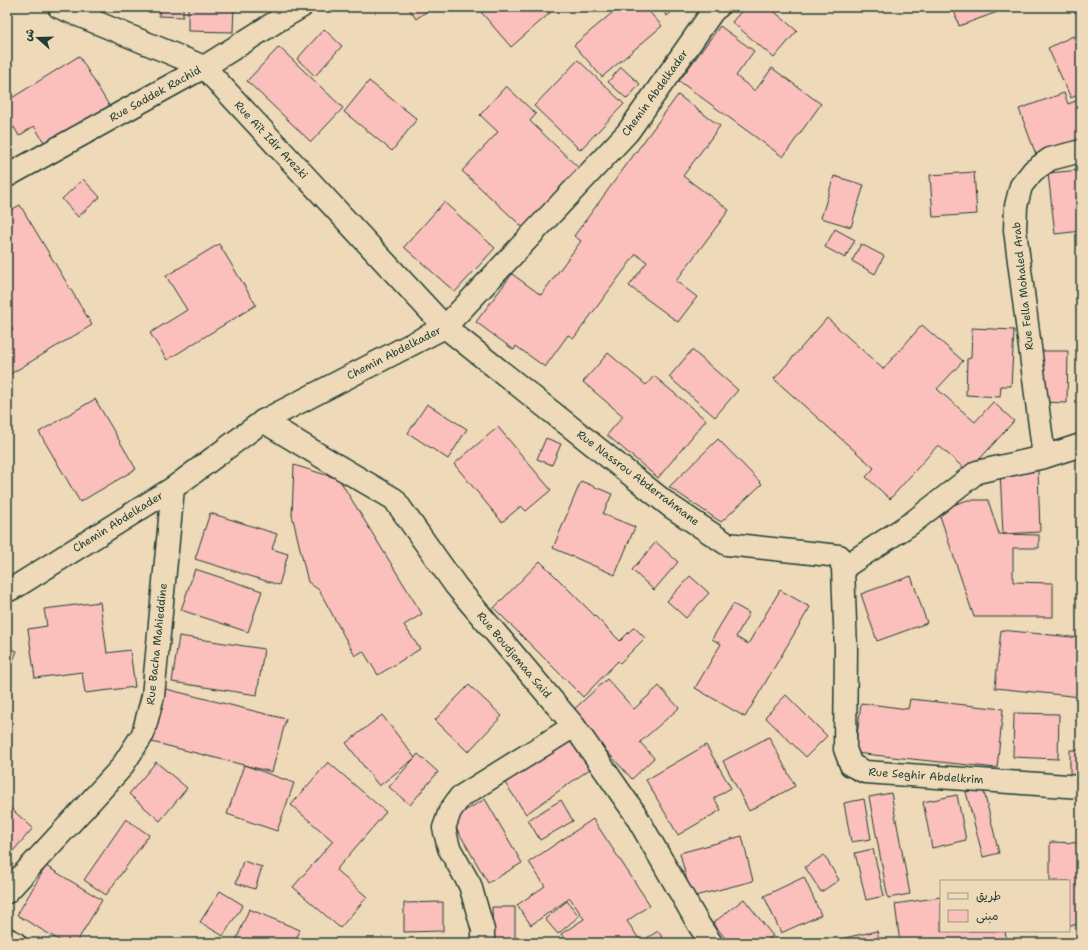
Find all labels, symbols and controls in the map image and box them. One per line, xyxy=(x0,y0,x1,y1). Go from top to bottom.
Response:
north arrow xyxy=(18,18,58,58)
text: ش xyxy=(20,26,38,43)
street label: Chemin Abdelkader xyxy=(618,47,692,139)
street label: Rue Saddek Rachid xyxy=(107,63,203,125)
street label: Rue Aït Idir Arezki xyxy=(231,98,311,182)
street label: Rue Fella Mohaled Arab xyxy=(1009,221,1037,351)
street label: Chemin Abdelkader xyxy=(344,323,444,383)
street label: Rue Nassrou Abderrahmane xyxy=(574,427,702,529)
street label: Chemin Abdelkader xyxy=(70,488,166,556)
street label: Rue Bacha Mahieddine xyxy=(143,582,171,706)
street label: Rue Boudjemaa Said xyxy=(473,609,555,701)
street label: Rue Seghir Abdelkrim xyxy=(868,765,984,788)
legend xyxy=(940,880,1070,932)
text: طريق xyxy=(976,888,1001,904)
text: مبنى xyxy=(976,908,999,924)

